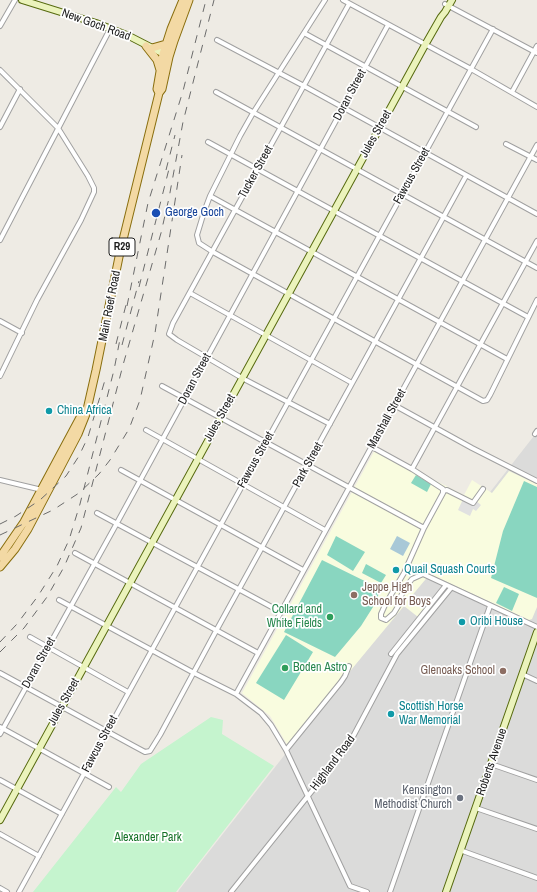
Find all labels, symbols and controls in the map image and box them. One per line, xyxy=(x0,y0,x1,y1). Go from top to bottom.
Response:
street label: New Goch Road xyxy=(60,6,132,44)
street label: Doran Street xyxy=(331,67,369,123)
street label: Jules Street xyxy=(357,108,395,160)
street label: Tucker Street xyxy=(236,143,276,201)
street label: Fawcus Street xyxy=(391,145,433,207)
place label: George Goch xyxy=(165,206,224,220)
marker: George Goch xyxy=(150,207,162,219)
road number: R29 xyxy=(109,238,135,256)
street label: Main Reef Road xyxy=(96,269,124,343)
street label: Doran Street xyxy=(176,351,214,407)
street label: Marshall Street xyxy=(365,387,409,451)
street label: Jules Street xyxy=(201,392,239,444)
place label: China Africa xyxy=(57,404,112,418)
marker: China Africa xyxy=(44,406,54,416)
street label: Fawcus Street xyxy=(235,429,277,491)
street label: Park Street xyxy=(290,440,326,490)
place label: Quail Squash Courts xyxy=(404,563,495,577)
marker: Quail Squash Courts xyxy=(391,565,401,575)
place label: Jeppe High School for Boys xyxy=(362,581,431,609)
marker: Jeppe High School for Boys xyxy=(349,590,359,600)
place label: Collard and White Fields xyxy=(267,603,322,631)
marker: Collard and White Fields xyxy=(325,612,335,622)
place label: Oribi House xyxy=(470,615,523,629)
marker: Oribi House xyxy=(457,617,467,627)
street label: Doran Street xyxy=(19,635,59,691)
place label: Boden Astro xyxy=(293,661,347,675)
marker: Boden Astro xyxy=(280,663,290,673)
place label: Glenoaks School xyxy=(421,664,495,678)
marker: Glenoaks School xyxy=(498,666,508,676)
street label: Jules Street xyxy=(45,676,83,728)
place label: Scottish Horse War Memorial xyxy=(399,700,464,728)
marker: Scottish Horse War Memorial xyxy=(386,709,396,719)
street label: Fawcus Street xyxy=(79,713,121,775)
street label: Roberts Avenue xyxy=(474,726,510,798)
street label: Highland Road xyxy=(307,732,359,794)
place label: Kensington Methodist Church xyxy=(374,784,452,812)
marker: Kensington Methodist Church xyxy=(455,793,465,803)
park label: Alexander Park xyxy=(114,831,182,845)

